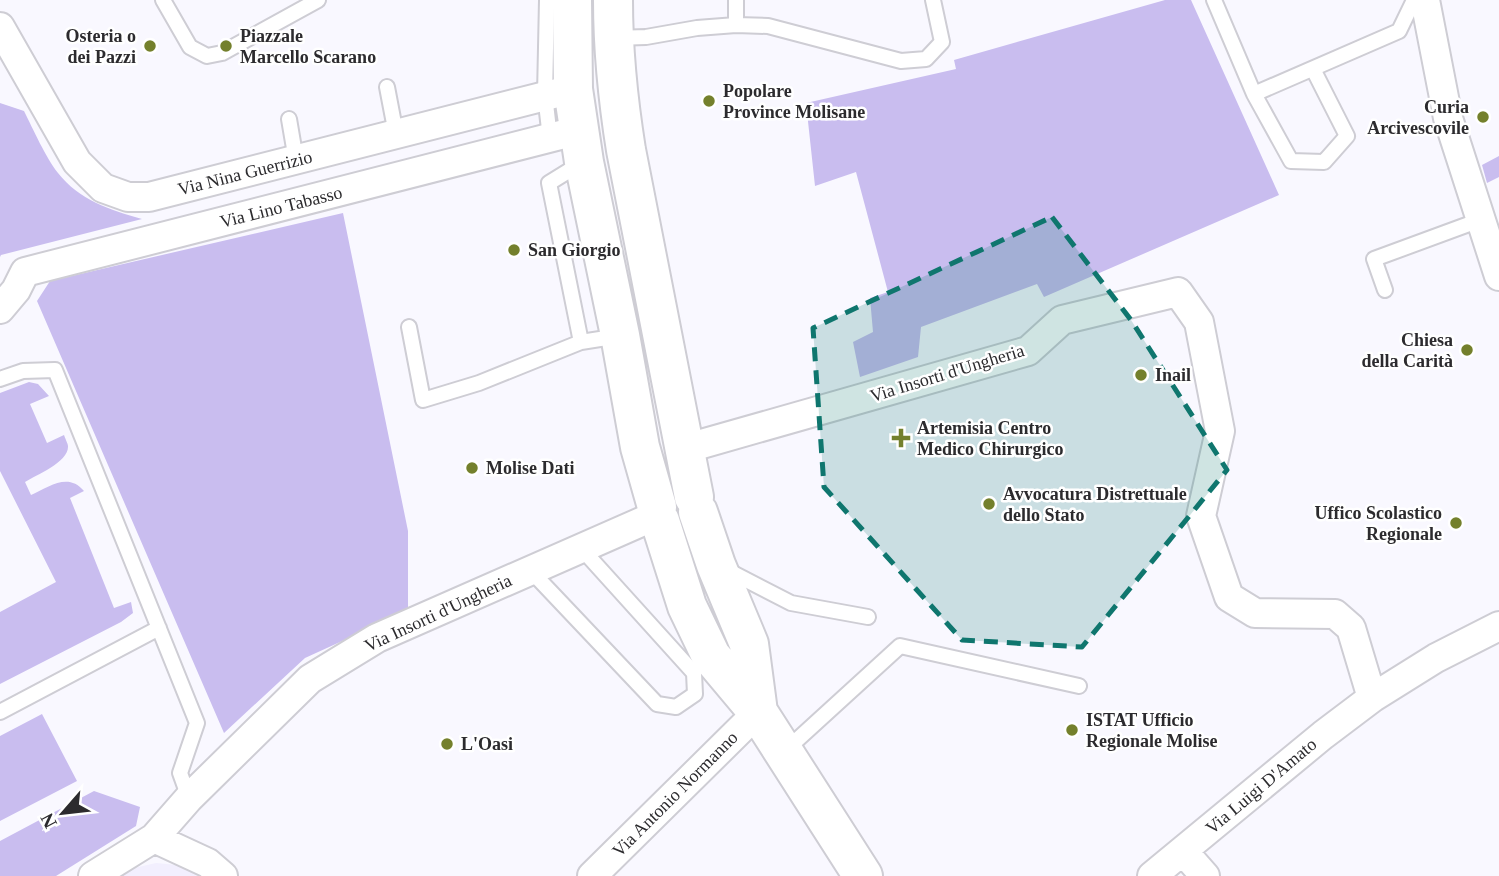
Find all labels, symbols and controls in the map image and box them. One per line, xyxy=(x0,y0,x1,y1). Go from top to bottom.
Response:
place label: Osteria o dei Pazzi xyxy=(66,26,136,67)
place label: Piazzale Marcello Scarano xyxy=(240,26,376,67)
marker: Osteria o dei Pazzi xyxy=(142,38,158,54)
marker: Piazzale Marcello Scarano xyxy=(218,38,234,54)
place label: Popolare Province Molisane xyxy=(723,81,865,122)
marker: Popolare Province Molisane xyxy=(701,93,717,109)
place label: Curia Arcivescovile xyxy=(1367,97,1469,138)
marker: Curia Arcivescovile xyxy=(1475,109,1491,125)
street label: Via Nina Guerrizio xyxy=(176,147,314,199)
street label: Via Lino Tabasso xyxy=(218,182,344,232)
place label: San Giorgio xyxy=(528,240,621,260)
marker: San Giorgio xyxy=(506,242,522,258)
place label: Chiesa della Carità xyxy=(1362,330,1453,371)
street label: Via Insorti d'Ungheria xyxy=(868,340,1026,406)
marker: Chiesa della Carità xyxy=(1459,342,1475,358)
place label: Inail xyxy=(1155,365,1191,385)
marker: Inail xyxy=(1133,367,1149,383)
place label: Artemisia Centro Medico Chirurgico xyxy=(917,418,1063,459)
marker: Artemisia Centro Medico Chirurgico xyxy=(891,428,911,448)
place label: Molise Dati xyxy=(486,458,574,478)
marker: Molise Dati xyxy=(464,460,480,476)
place label: Avvocatura Distrettuale dello Stato xyxy=(1003,484,1187,525)
marker: Avvocatura Distrettuale dello Stato xyxy=(981,496,997,512)
place label: Uffico Scolastico Regionale xyxy=(1315,503,1442,544)
marker: Uffico Scolastico Regionale xyxy=(1448,515,1464,531)
street label: Via Insorti d'Ungheria xyxy=(361,570,515,656)
place label: ISTAT Ufficio Regionale Molise xyxy=(1086,710,1217,751)
marker: ISTAT Ufficio Regionale Molise xyxy=(1064,722,1080,738)
street label: Via Antonio Normanno xyxy=(608,727,742,861)
place label: L'Oasi xyxy=(461,734,513,754)
street label: Via Luigi D'Amato xyxy=(1202,734,1320,838)
marker: L'Oasi xyxy=(439,736,455,752)
north arrow xyxy=(28,778,98,848)
text: N xyxy=(36,810,61,832)

